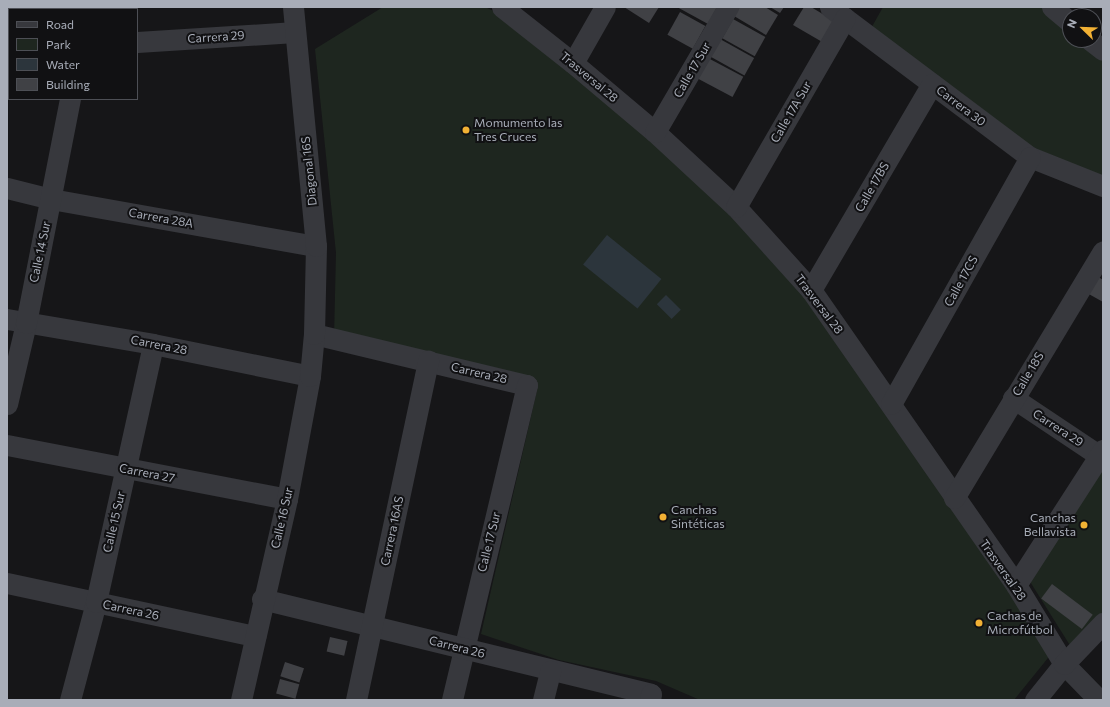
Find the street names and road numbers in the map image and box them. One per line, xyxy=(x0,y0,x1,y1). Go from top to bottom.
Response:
street label: Carrera 29 xyxy=(187,28,245,46)
street label: Calle 17 Sur xyxy=(670,40,714,100)
street label: Trasversal 28 xyxy=(557,49,621,105)
street label: Calle 17A Sur xyxy=(768,79,814,145)
street label: Carrera 30 xyxy=(933,83,989,129)
street label: Diagonal 16S xyxy=(298,136,320,206)
street label: Calle 17BS xyxy=(852,159,892,215)
street label: Carrera 28A xyxy=(128,205,194,231)
street label: Calle 14 Sur xyxy=(26,220,54,284)
street label: Calle 17CS xyxy=(941,253,981,309)
street label: Trasversal 28 xyxy=(792,271,846,337)
street label: Carrera 28 xyxy=(129,332,189,358)
street label: Calle 18S xyxy=(1009,349,1047,399)
street label: Carrera 28 xyxy=(449,360,509,386)
street label: Carrera 29 xyxy=(1030,406,1086,450)
street label: Carrera 27 xyxy=(118,461,176,485)
street label: Calle 16 Sur xyxy=(268,486,296,550)
street label: Calle 15 Sur xyxy=(100,490,128,554)
street label: Carrera 16AS xyxy=(378,495,406,567)
street label: Calle 17 Sur xyxy=(475,510,503,574)
street label: Trasversal 28 xyxy=(977,537,1029,603)
street label: Carrera 26 xyxy=(101,597,161,623)
street label: Carrera 26 xyxy=(427,633,487,661)

